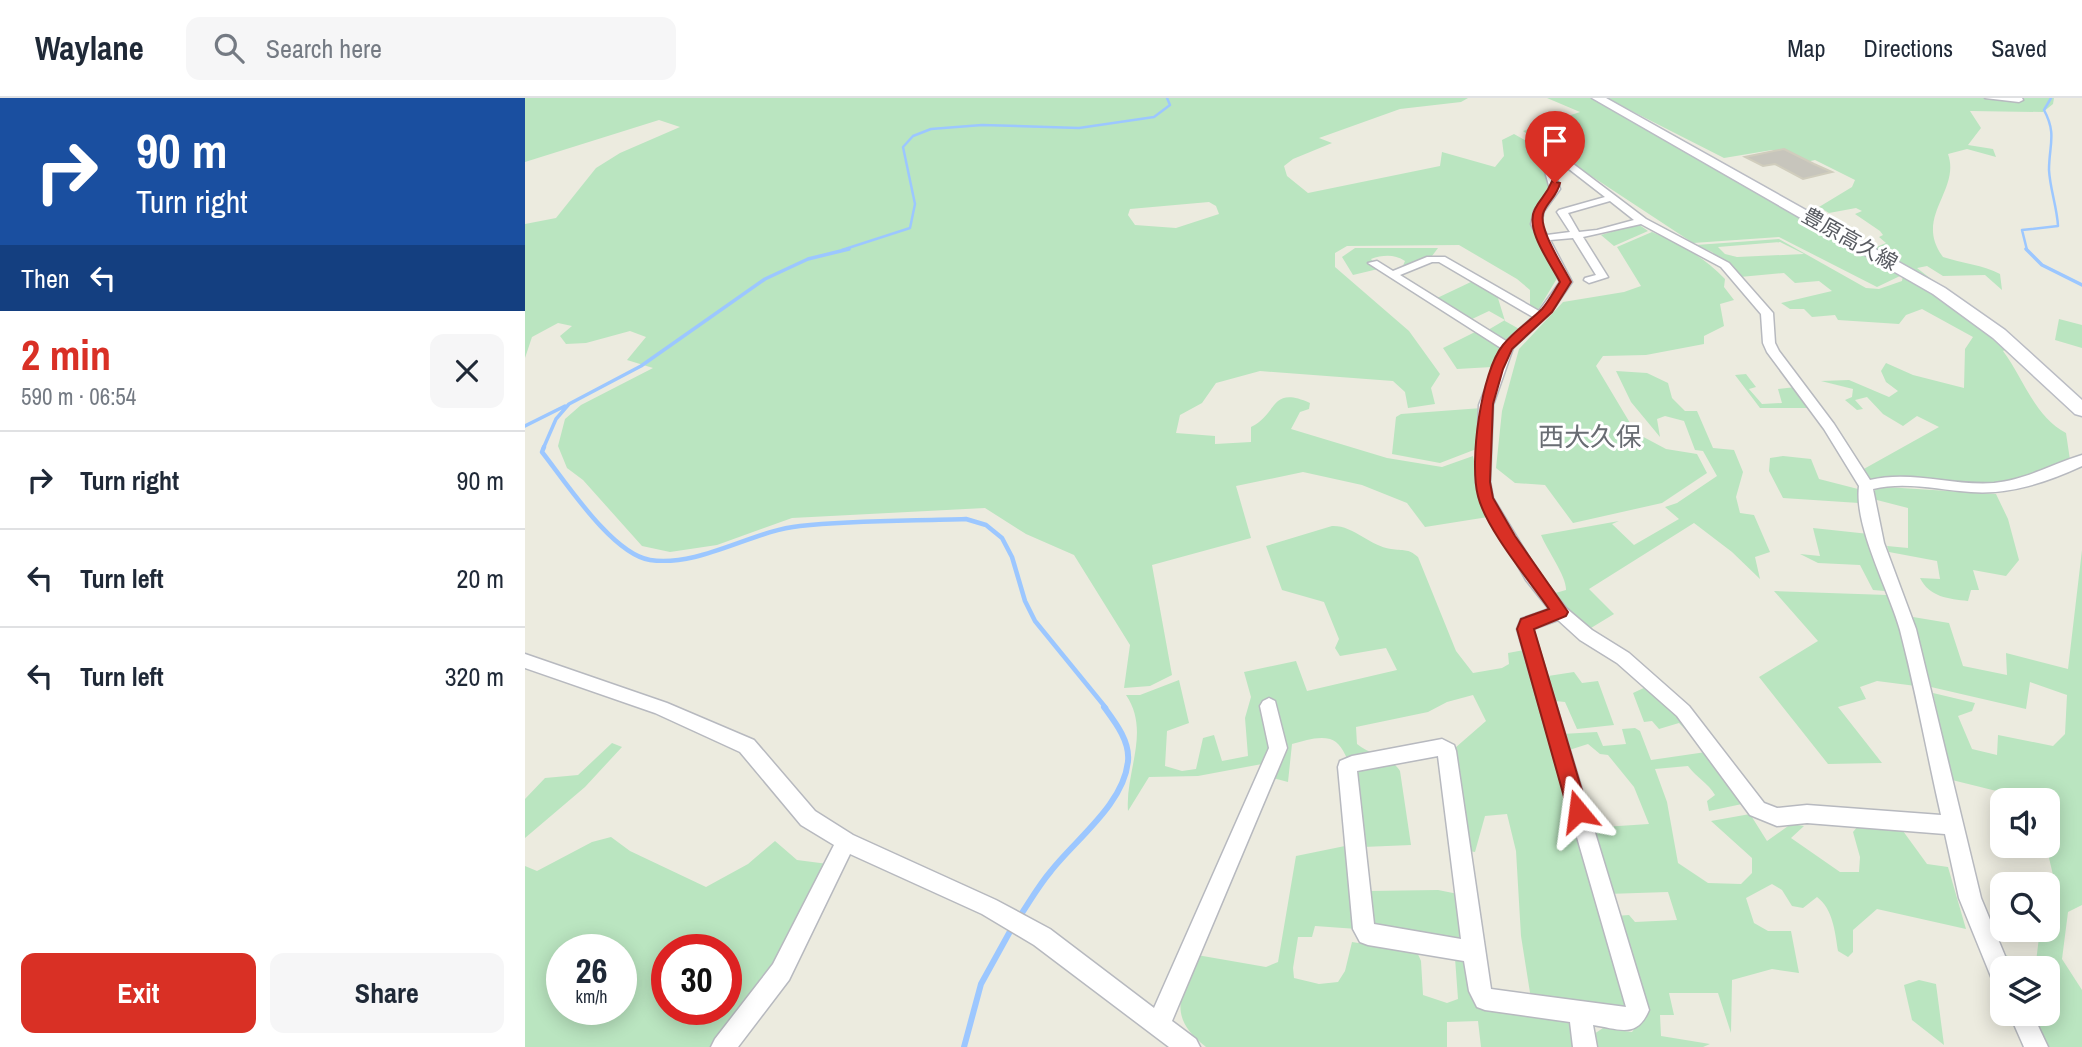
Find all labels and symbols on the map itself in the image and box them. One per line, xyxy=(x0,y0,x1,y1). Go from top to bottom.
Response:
pin xyxy=(1525,111,1585,183)
street label: 豊原高久線 xyxy=(1797,201,1903,277)
district label: 西大久保 xyxy=(1538,419,1642,454)
position arrow xyxy=(1541,774,1615,848)
speed limit sign: 30 xyxy=(651,934,742,1025)

